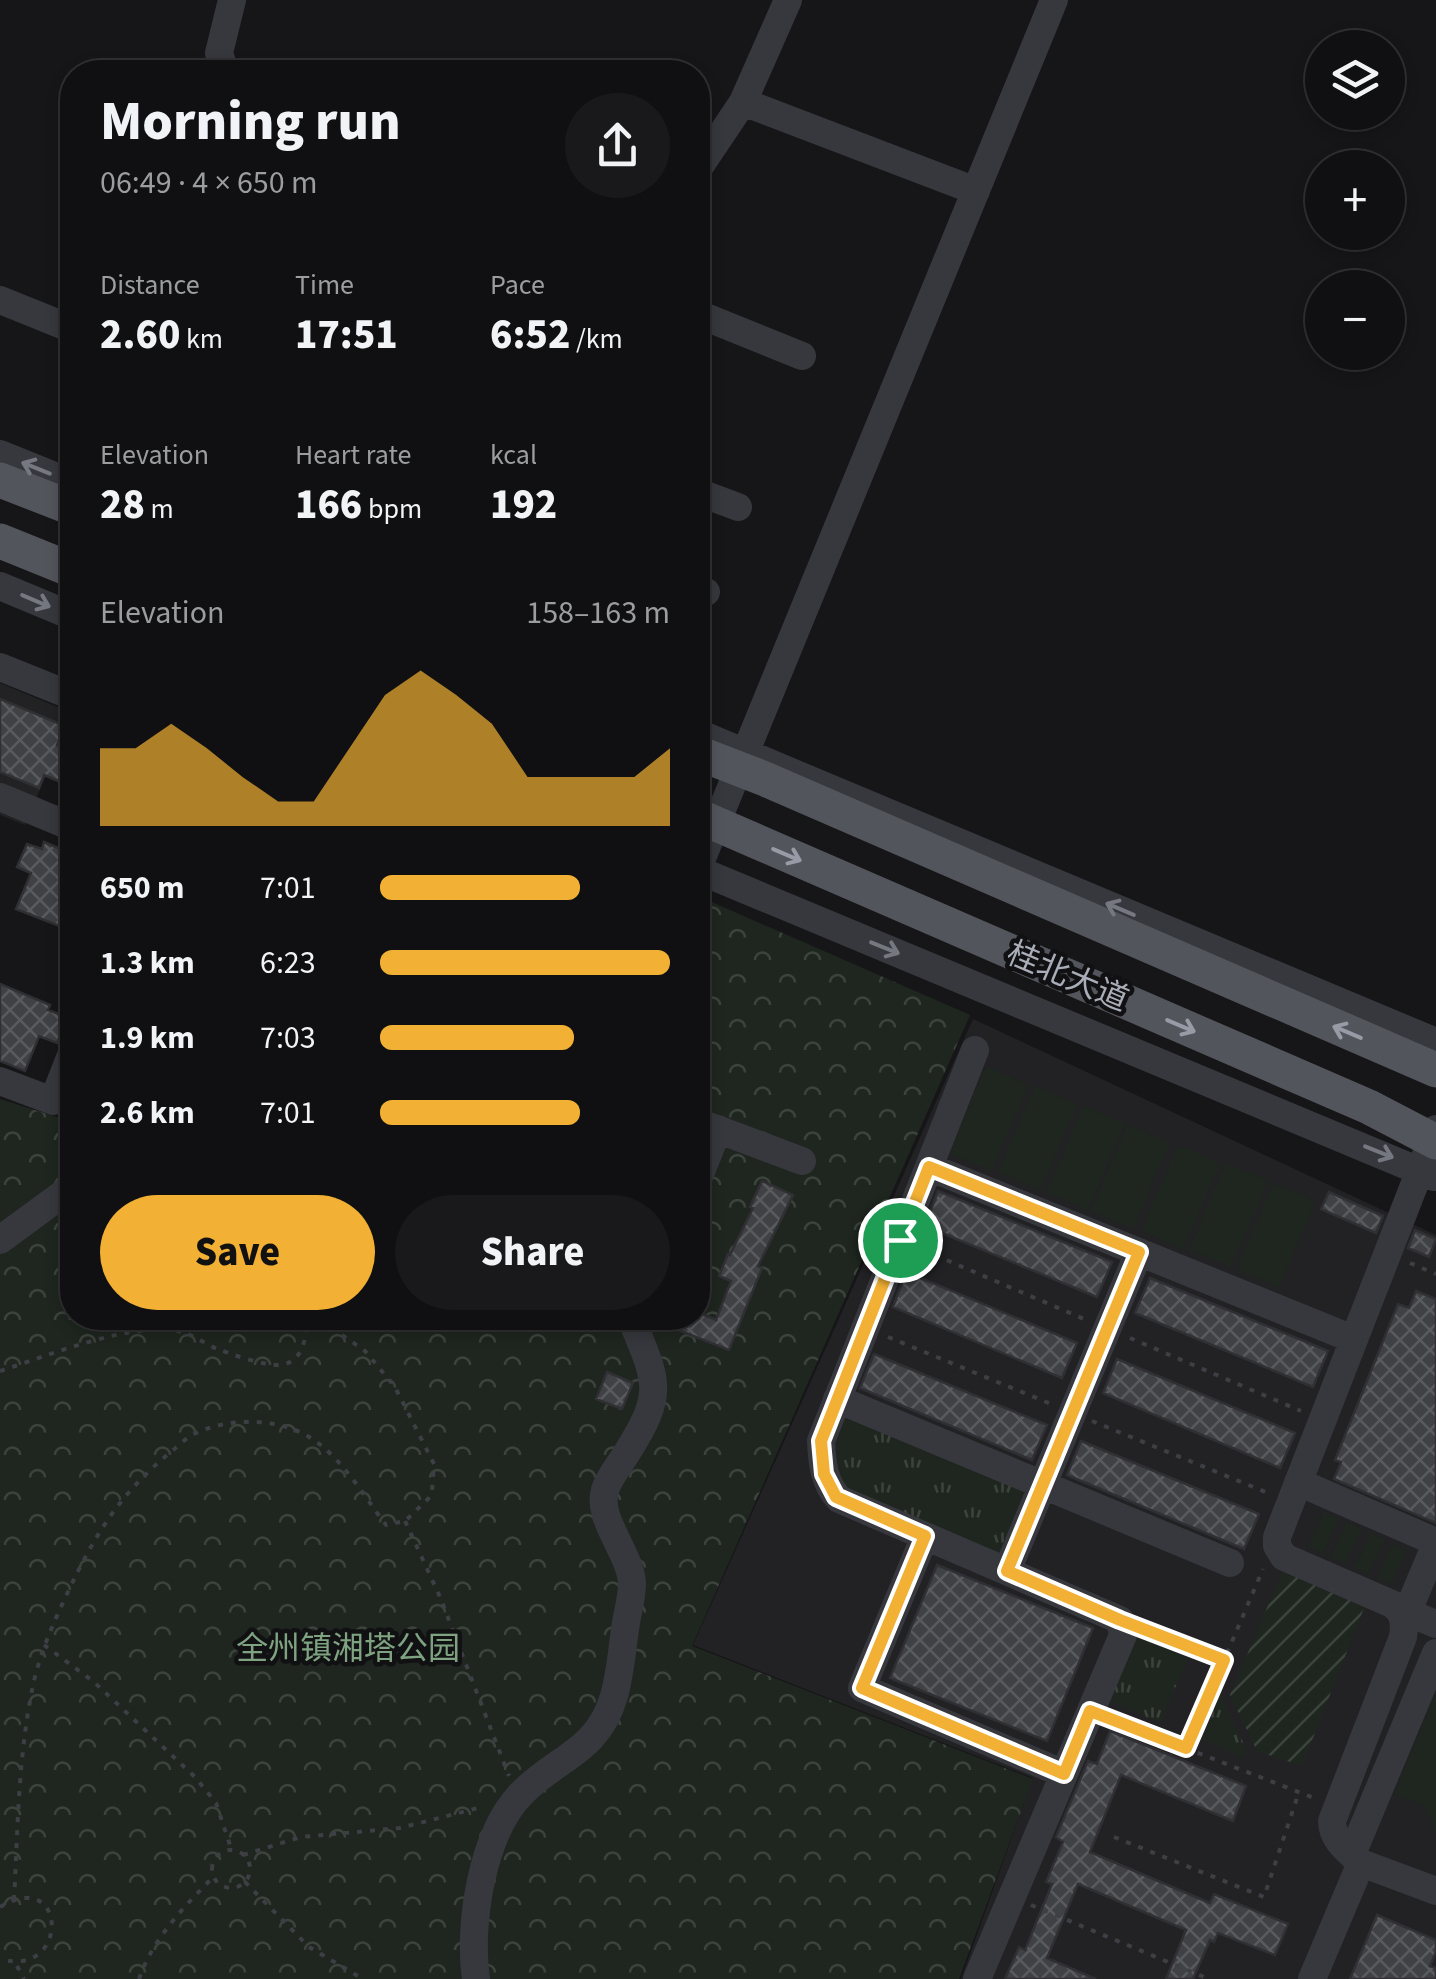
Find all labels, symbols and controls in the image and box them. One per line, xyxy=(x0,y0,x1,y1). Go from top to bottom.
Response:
map controls xyxy=(1305,30,1405,370)
button: layers xyxy=(1305,30,1405,130)
text: Morning run xyxy=(100,83,401,161)
button: share xyxy=(565,93,670,198)
button: + xyxy=(1305,150,1405,250)
text: 06:49 · 4 × 650 m xyxy=(100,160,318,206)
text: Distance xyxy=(100,265,200,305)
text: Time xyxy=(295,265,354,305)
text: Pace xyxy=(490,265,545,305)
button: − xyxy=(1305,270,1405,370)
text: 2.60 xyxy=(100,305,180,365)
text: 17:51 xyxy=(295,305,398,365)
text: 6:52 xyxy=(490,305,570,365)
text: km xyxy=(180,319,223,359)
text: /km xyxy=(570,319,623,359)
text: Elevation xyxy=(100,435,209,475)
text: Heart rate xyxy=(295,435,411,475)
text: kcal xyxy=(490,435,537,475)
one-way arrow xyxy=(21,458,52,476)
text: 28 xyxy=(100,475,145,535)
text: 166 xyxy=(295,475,362,535)
text: 192 xyxy=(490,475,557,535)
text: m xyxy=(145,489,174,529)
text: bpm xyxy=(362,489,422,529)
text: Elevation xyxy=(100,590,225,636)
text: 158–163 m xyxy=(526,590,670,636)
one-way arrow xyxy=(20,593,51,611)
one-way arrow xyxy=(771,847,802,865)
text: 650 m xyxy=(100,865,185,911)
text: 7:01 xyxy=(260,865,316,911)
one-way arrow xyxy=(1105,899,1136,917)
street label: 桂北大道 xyxy=(1000,931,1136,1023)
text: 1.3 km xyxy=(100,940,195,986)
text: 6:23 xyxy=(260,940,316,986)
one-way arrow xyxy=(869,940,899,958)
text: 1.9 km xyxy=(100,1015,195,1061)
text: 7:03 xyxy=(260,1015,316,1061)
one-way arrow xyxy=(1166,1018,1196,1036)
one-way arrow xyxy=(1332,1022,1363,1040)
text: 2.6 km xyxy=(100,1090,195,1136)
text: 7:01 xyxy=(260,1090,316,1136)
one-way arrow xyxy=(1363,1145,1394,1163)
button: Save xyxy=(100,1195,375,1310)
button: Share xyxy=(395,1195,670,1310)
pin xyxy=(858,1198,943,1283)
icon: arrive xyxy=(873,1213,928,1268)
park label: 全州镇湘塔公园 xyxy=(236,1626,460,1672)

